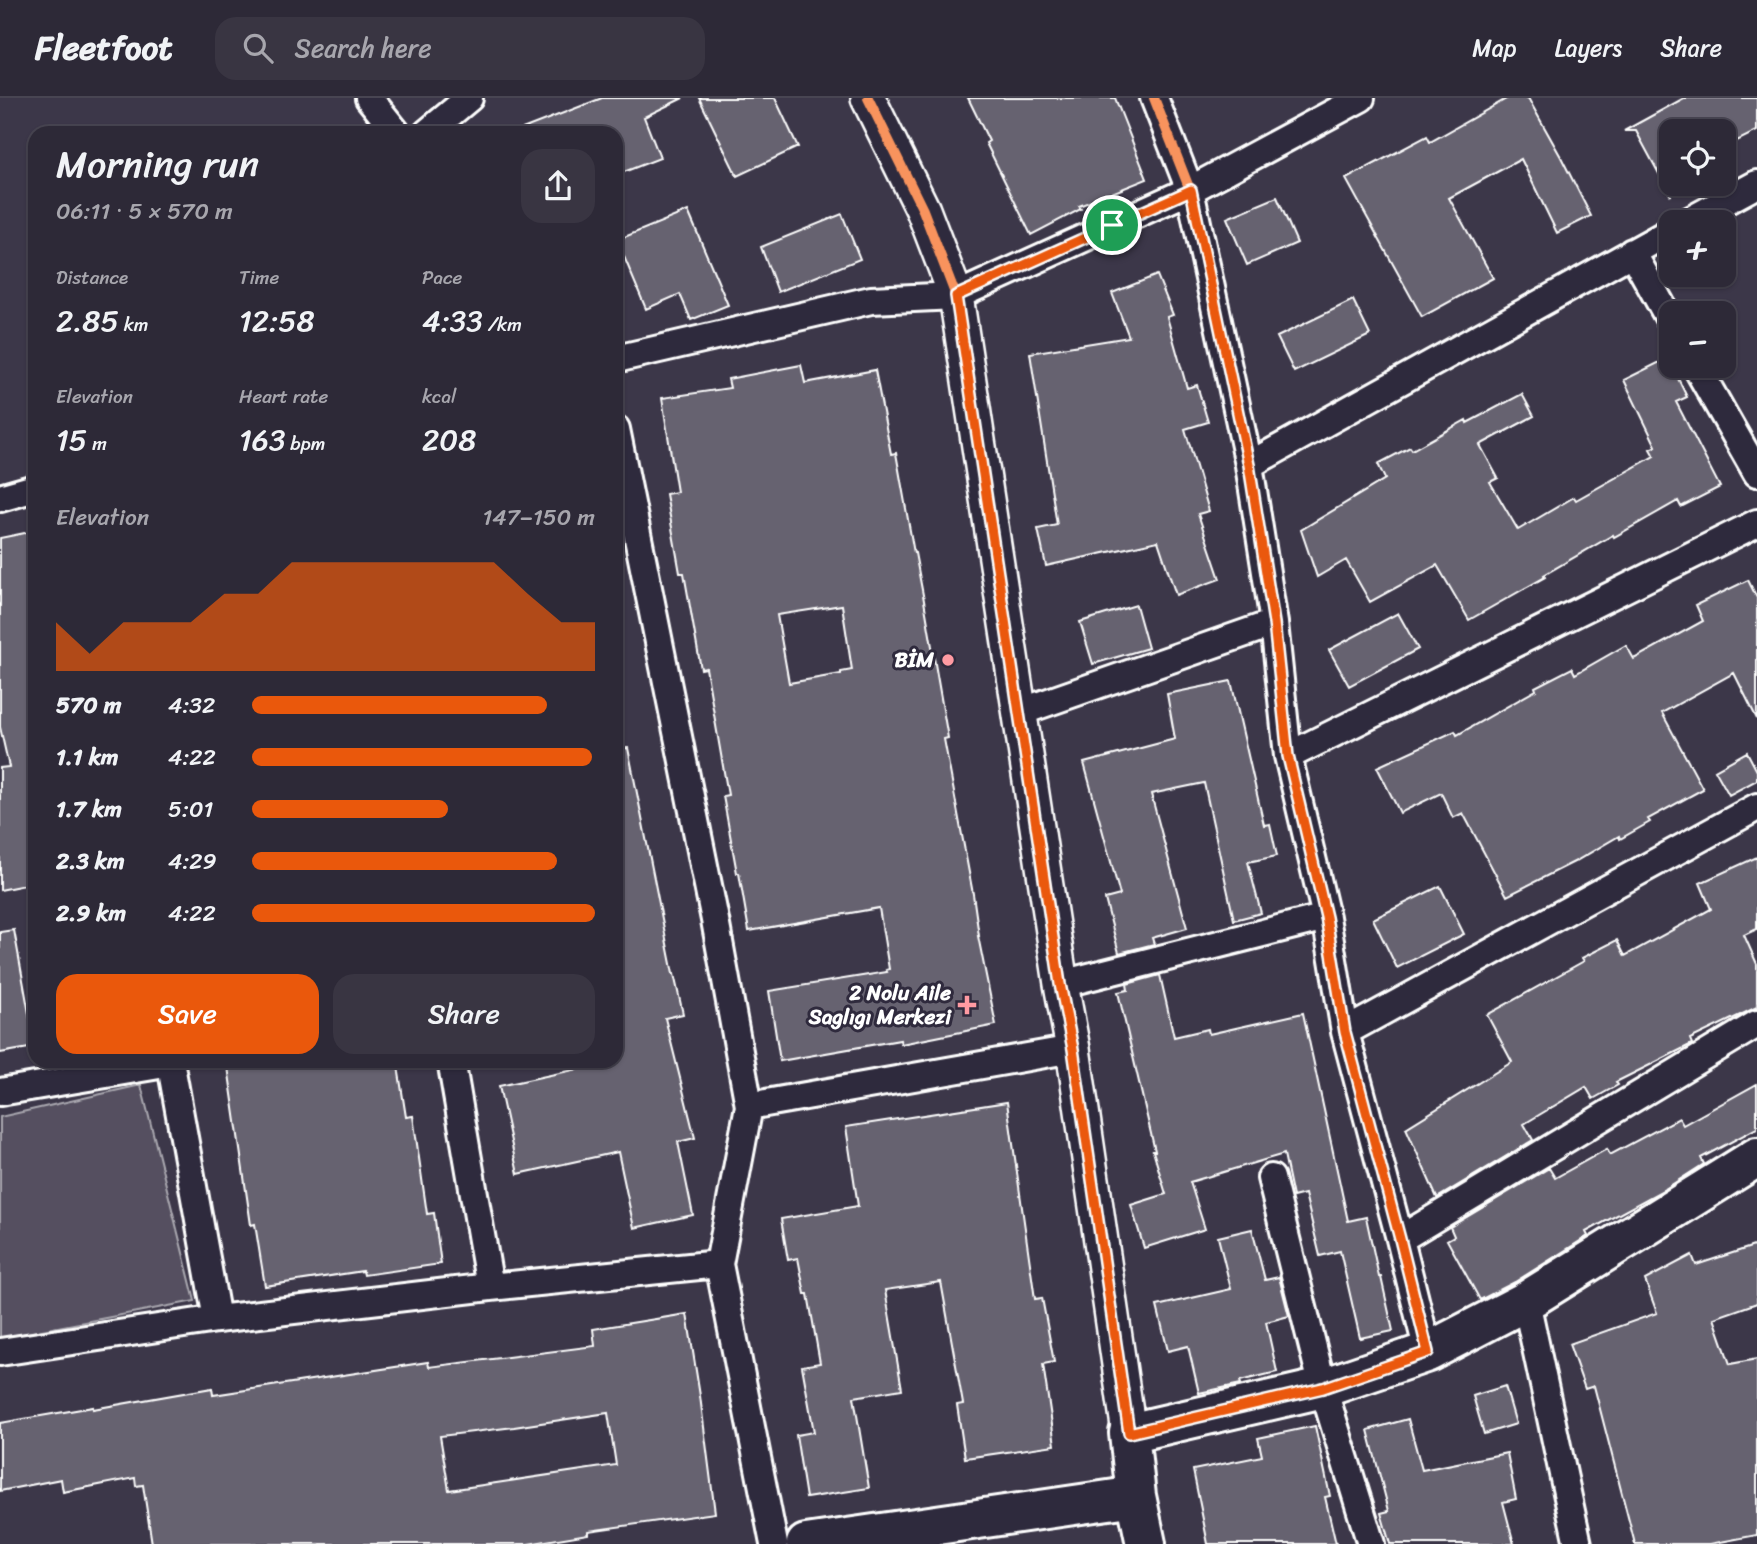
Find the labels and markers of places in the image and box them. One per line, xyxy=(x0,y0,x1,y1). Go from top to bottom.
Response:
pin xyxy=(1082,195,1142,255)
place label: BİM xyxy=(894,641,935,679)
marker: BİM xyxy=(940,652,956,668)
place label: 2 Nolu Aile Saglıgı Merkezi xyxy=(808,974,952,1036)
marker: 2 Nolu Aile Saglıgı Merkezi xyxy=(957,995,977,1015)

